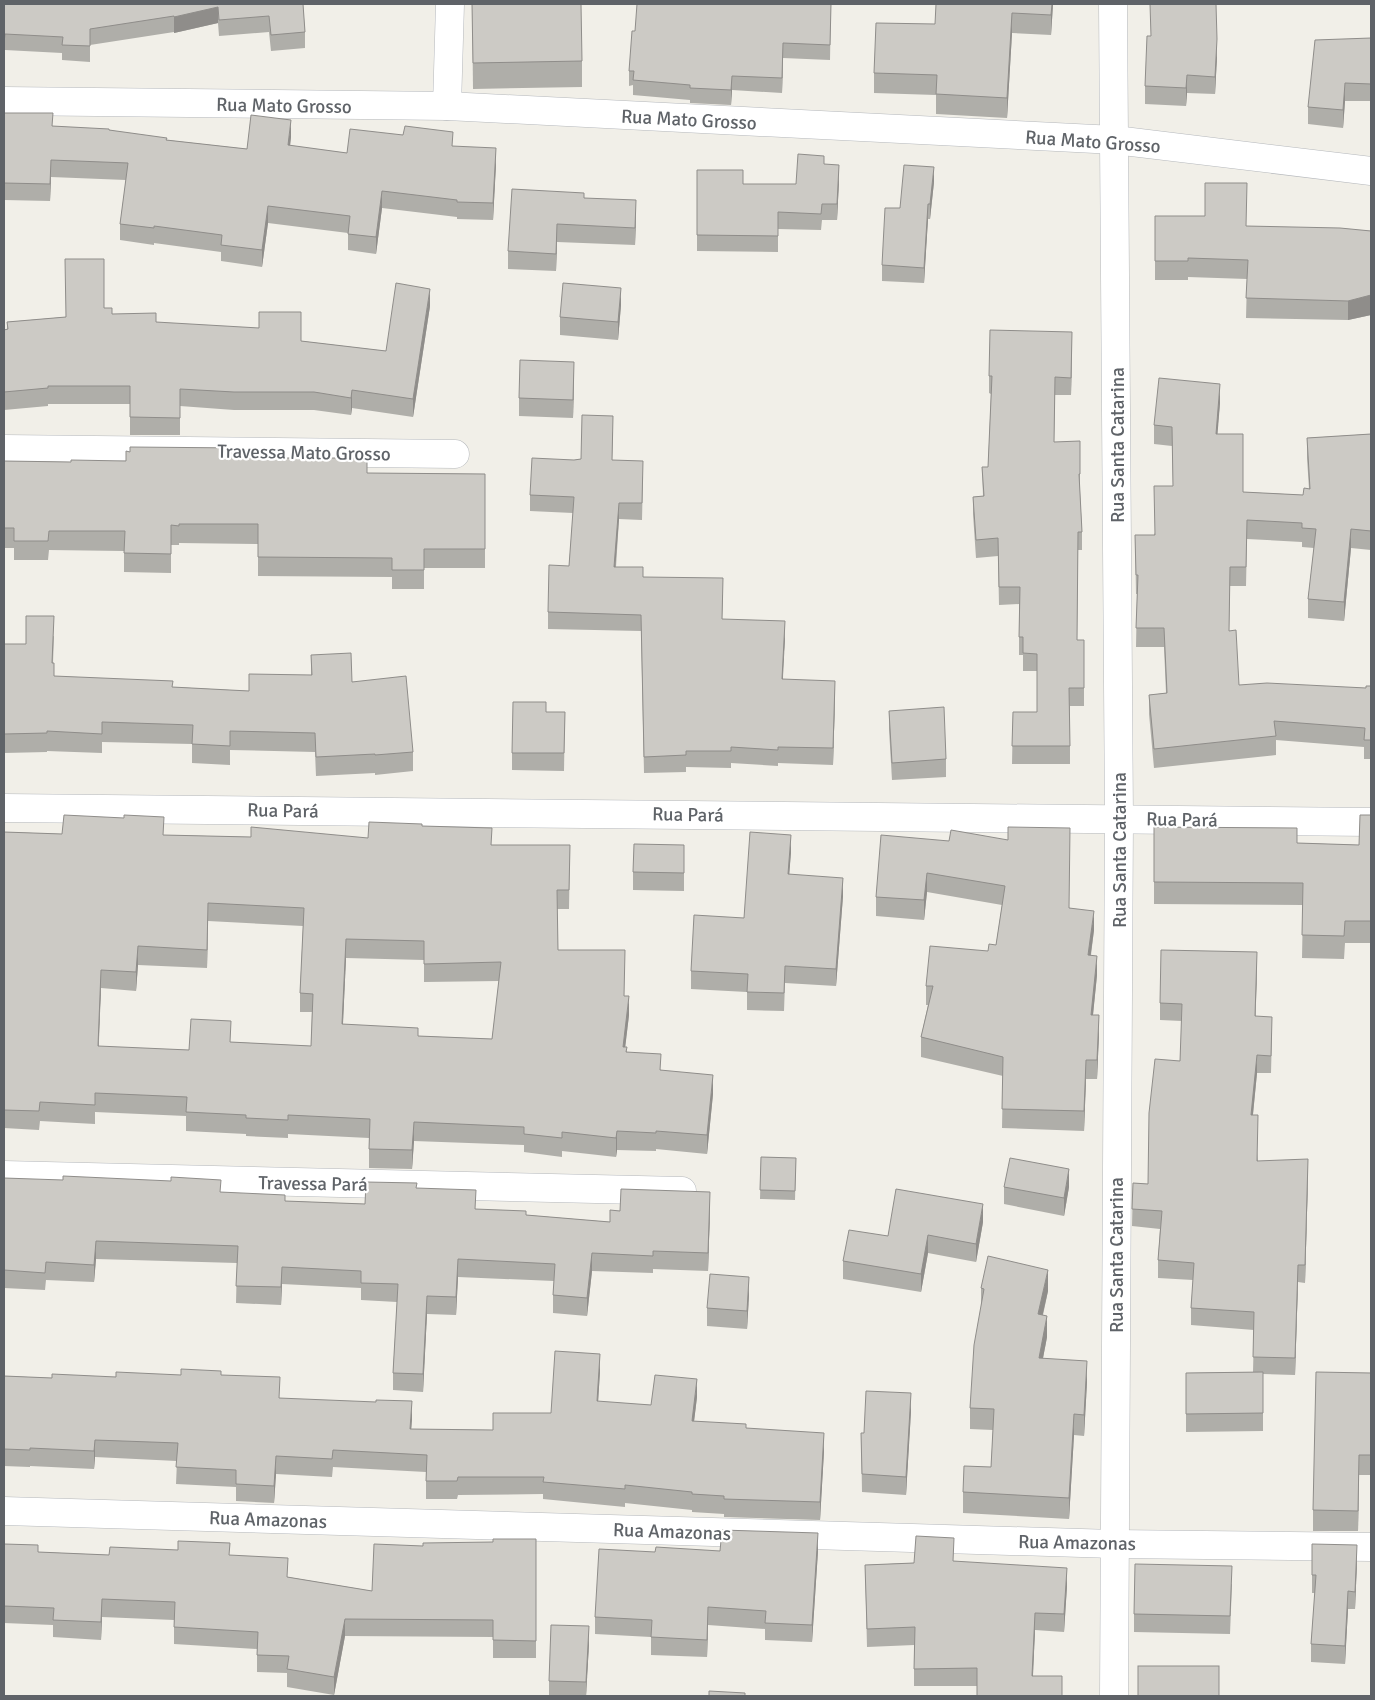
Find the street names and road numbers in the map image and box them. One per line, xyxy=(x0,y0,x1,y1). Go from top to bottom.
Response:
street label: Rua Mato Grosso xyxy=(216,93,352,119)
street label: Rua Mato Grosso xyxy=(621,104,757,136)
street label: Rua Mato Grosso xyxy=(1024,125,1162,159)
street label: Rua Santa Catarina xyxy=(1106,367,1130,523)
street label: Travessa Mato Grosso xyxy=(217,439,391,467)
street label: Rua Santa Catarina xyxy=(1108,772,1132,928)
street label: Rua Pará xyxy=(247,798,319,824)
street label: Rua Pará xyxy=(652,802,724,828)
street label: Rua Pará xyxy=(1146,807,1218,833)
street label: Travessa Pará xyxy=(258,1171,368,1197)
street label: Rua Santa Catarina xyxy=(1105,1177,1129,1333)
street label: Rua Amazonas xyxy=(209,1506,327,1534)
street label: Rua Amazonas xyxy=(613,1518,731,1546)
street label: Rua Amazonas xyxy=(1018,1530,1136,1556)

